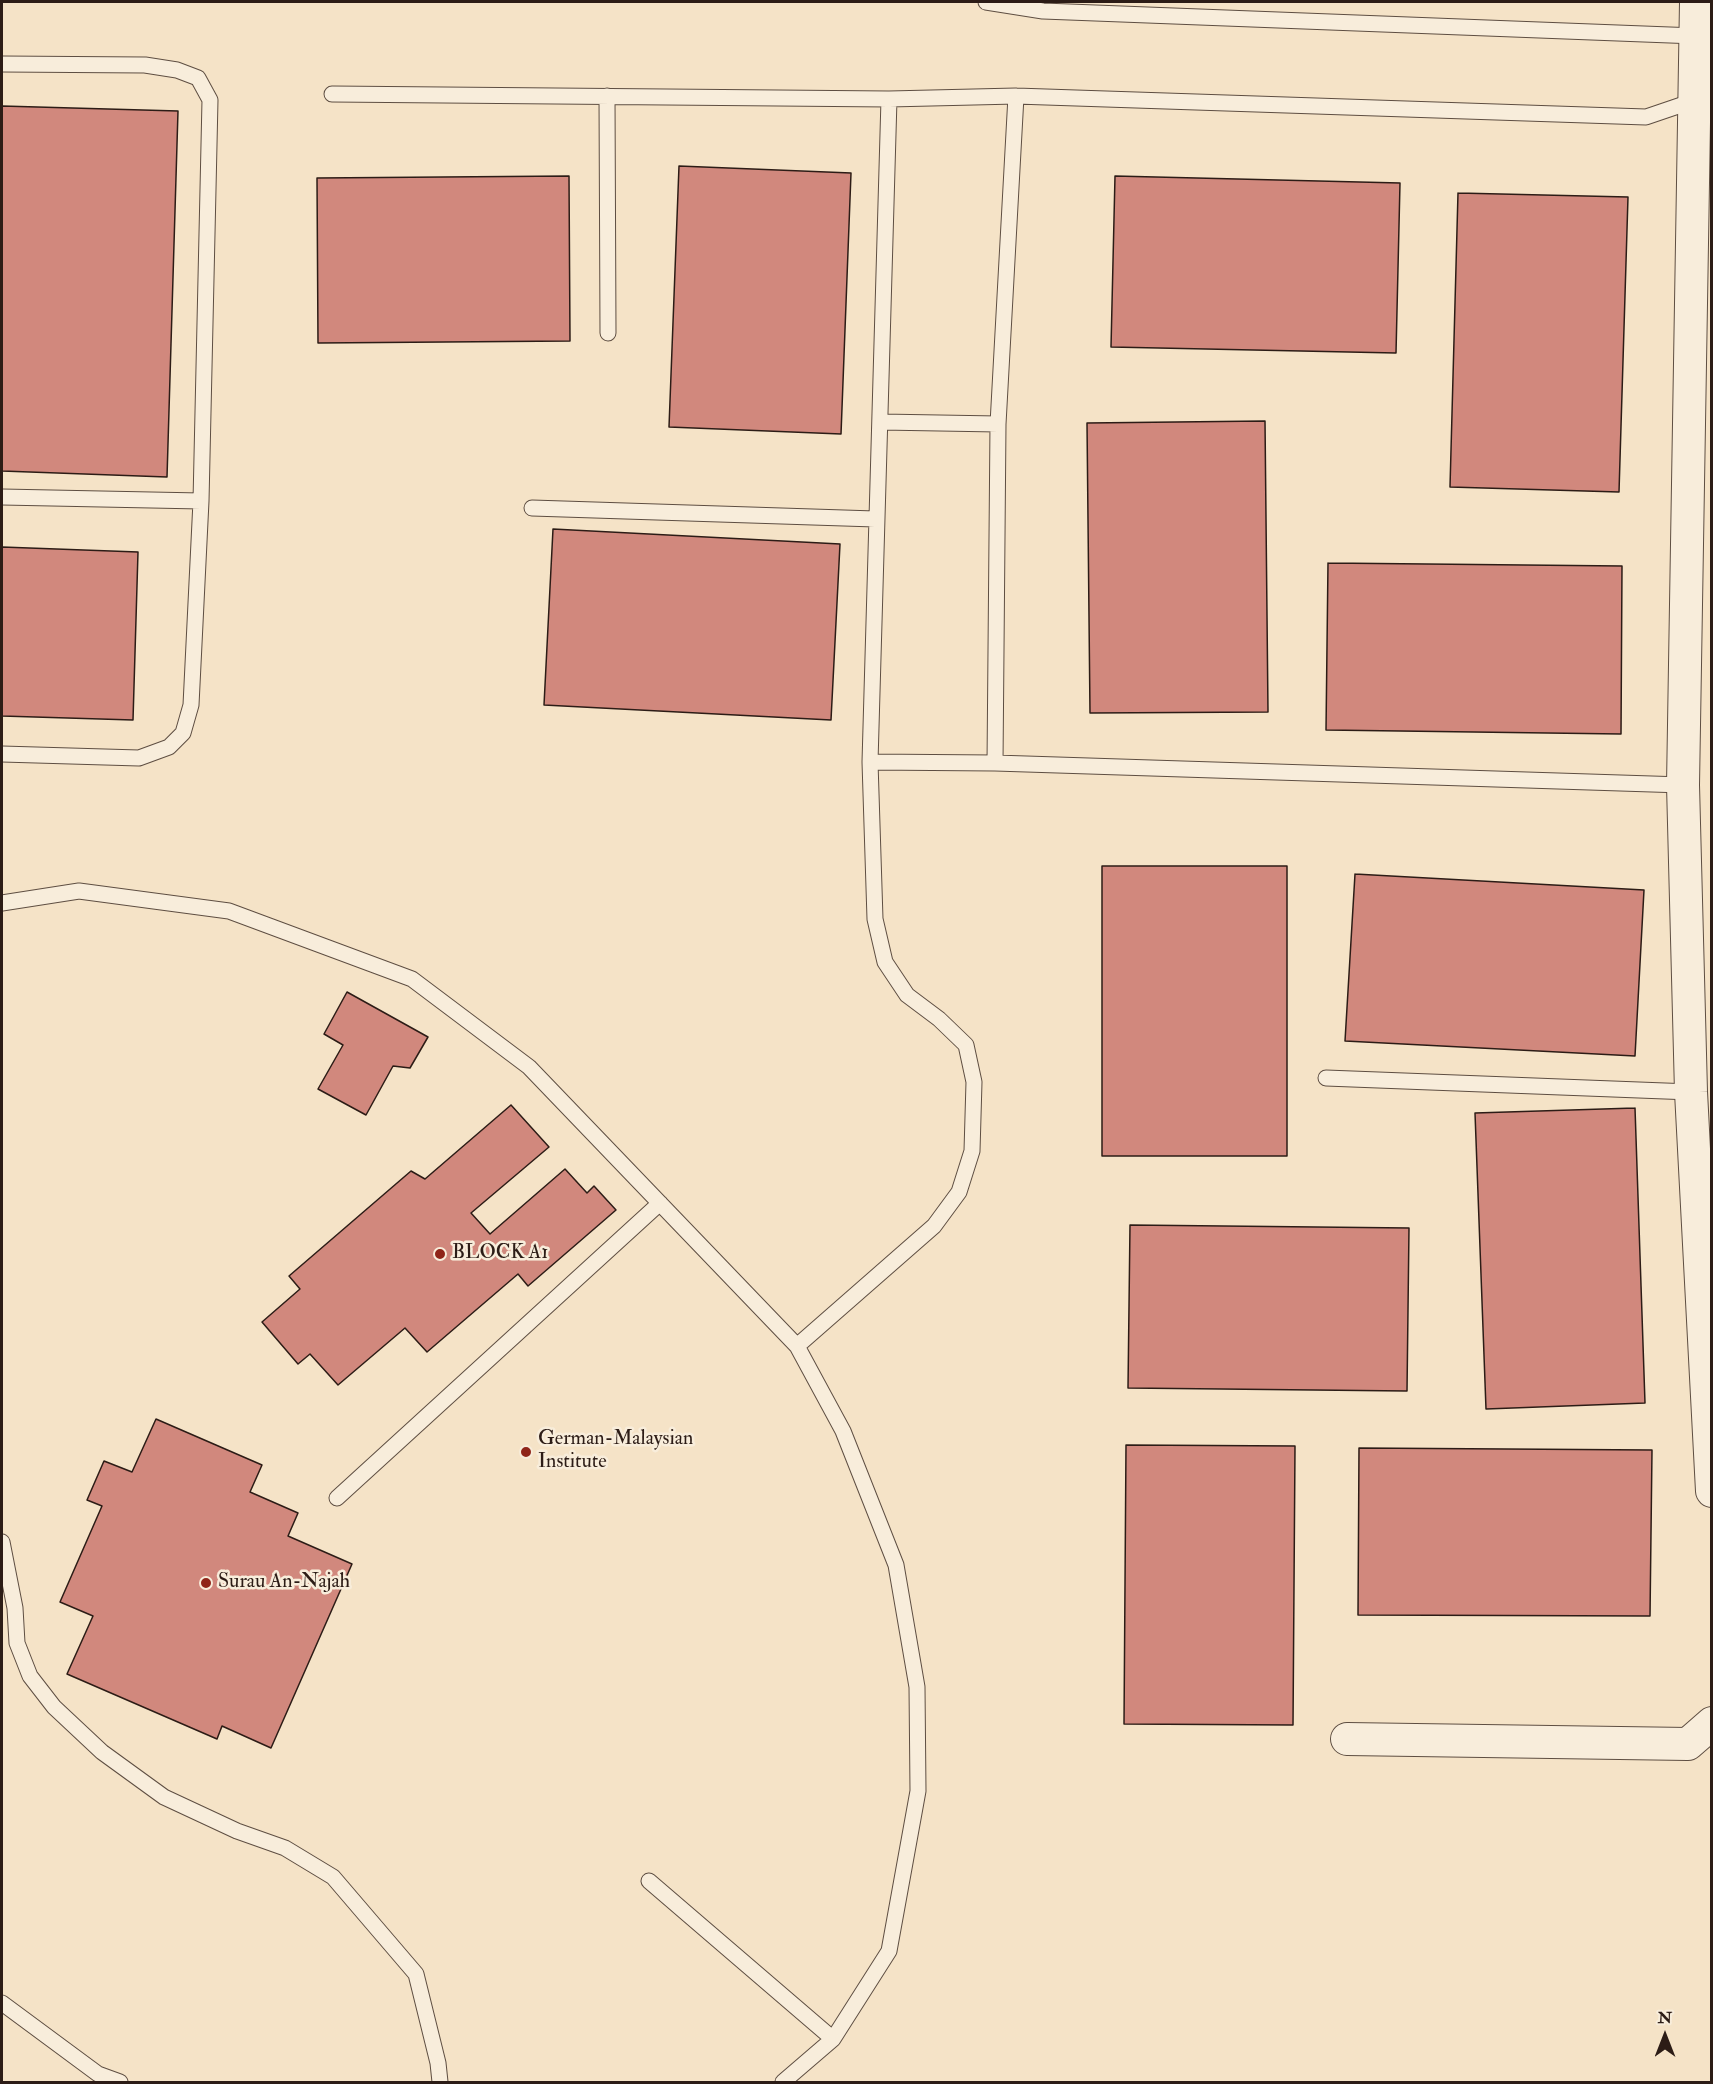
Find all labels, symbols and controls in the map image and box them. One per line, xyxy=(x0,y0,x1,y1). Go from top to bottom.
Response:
place label: BLOCK A1 xyxy=(452,1242,548,1266)
marker: BLOCK A1 xyxy=(433,1247,447,1261)
place label: German-Malaysian Institute xyxy=(538,1428,693,1475)
marker: German-Malaysian Institute xyxy=(519,1445,533,1459)
place label: Surau An-Najah xyxy=(218,1571,350,1595)
marker: Surau An-Najah xyxy=(199,1576,213,1590)
north arrow xyxy=(1635,2006,1695,2066)
text: N xyxy=(1658,2008,1672,2028)

